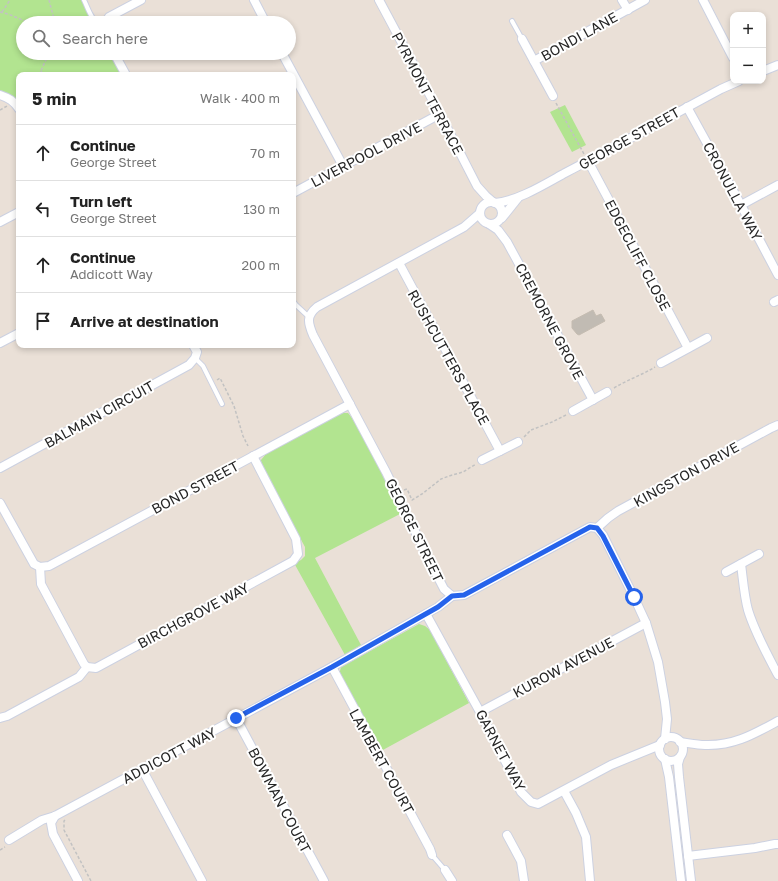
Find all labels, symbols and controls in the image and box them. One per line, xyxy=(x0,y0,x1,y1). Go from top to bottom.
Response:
street label: BONDI LANE xyxy=(538,8,620,64)
map controls xyxy=(730,12,766,84)
button: + xyxy=(730,12,766,48)
search box xyxy=(16,16,296,60)
icon: search xyxy=(30,27,52,49)
text: Search here xyxy=(62,29,148,47)
street label: PYRMONT TERRACE xyxy=(389,29,467,157)
button: − xyxy=(730,48,766,84)
text: 5 min xyxy=(32,88,76,109)
text: Walk · 400 m xyxy=(200,90,280,106)
street label: GEORGE STREET xyxy=(575,103,683,173)
street label: LIVERPOOL DRIVE xyxy=(308,118,424,190)
text: Continue xyxy=(70,136,136,154)
street label: CRONULLA WAY xyxy=(700,139,766,243)
icon: ahead xyxy=(32,142,54,164)
text: 70 m xyxy=(250,145,280,161)
text: George Street xyxy=(70,154,157,170)
text: Turn left xyxy=(70,192,132,210)
street label: EDGECLIFF CLOSE xyxy=(601,196,675,314)
icon: left xyxy=(32,198,54,220)
text: 130 m xyxy=(243,201,280,217)
text: George Street xyxy=(70,210,157,226)
text: Continue xyxy=(70,248,136,266)
icon: ahead xyxy=(32,254,54,276)
text: 200 m xyxy=(242,257,280,273)
street label: CREMORNE GROVE xyxy=(512,260,588,382)
text: Addicott Way xyxy=(70,266,153,282)
street label: RUSHCUTTERS PLACE xyxy=(405,286,493,428)
icon: arrive xyxy=(32,310,54,332)
text: Arrive at destination xyxy=(70,312,219,330)
street label: BALMAIN CIRCUIT xyxy=(41,377,157,451)
street label: KINGSTON DRIVE xyxy=(630,438,742,510)
street label: BOND STREET xyxy=(148,457,242,517)
street label: GEORGE STREET xyxy=(383,475,448,585)
street label: BIRCHGROVE WAY xyxy=(134,578,252,652)
route start xyxy=(625,588,643,606)
street label: KUROW AVENUE xyxy=(510,633,616,701)
street label: LAMBERT COURT xyxy=(346,706,418,817)
street label: GARNET WAY xyxy=(472,706,530,794)
route end xyxy=(227,709,245,727)
street label: ADDICOTT WAY xyxy=(119,723,219,787)
street label: BOWMAN COURT xyxy=(245,744,315,856)

